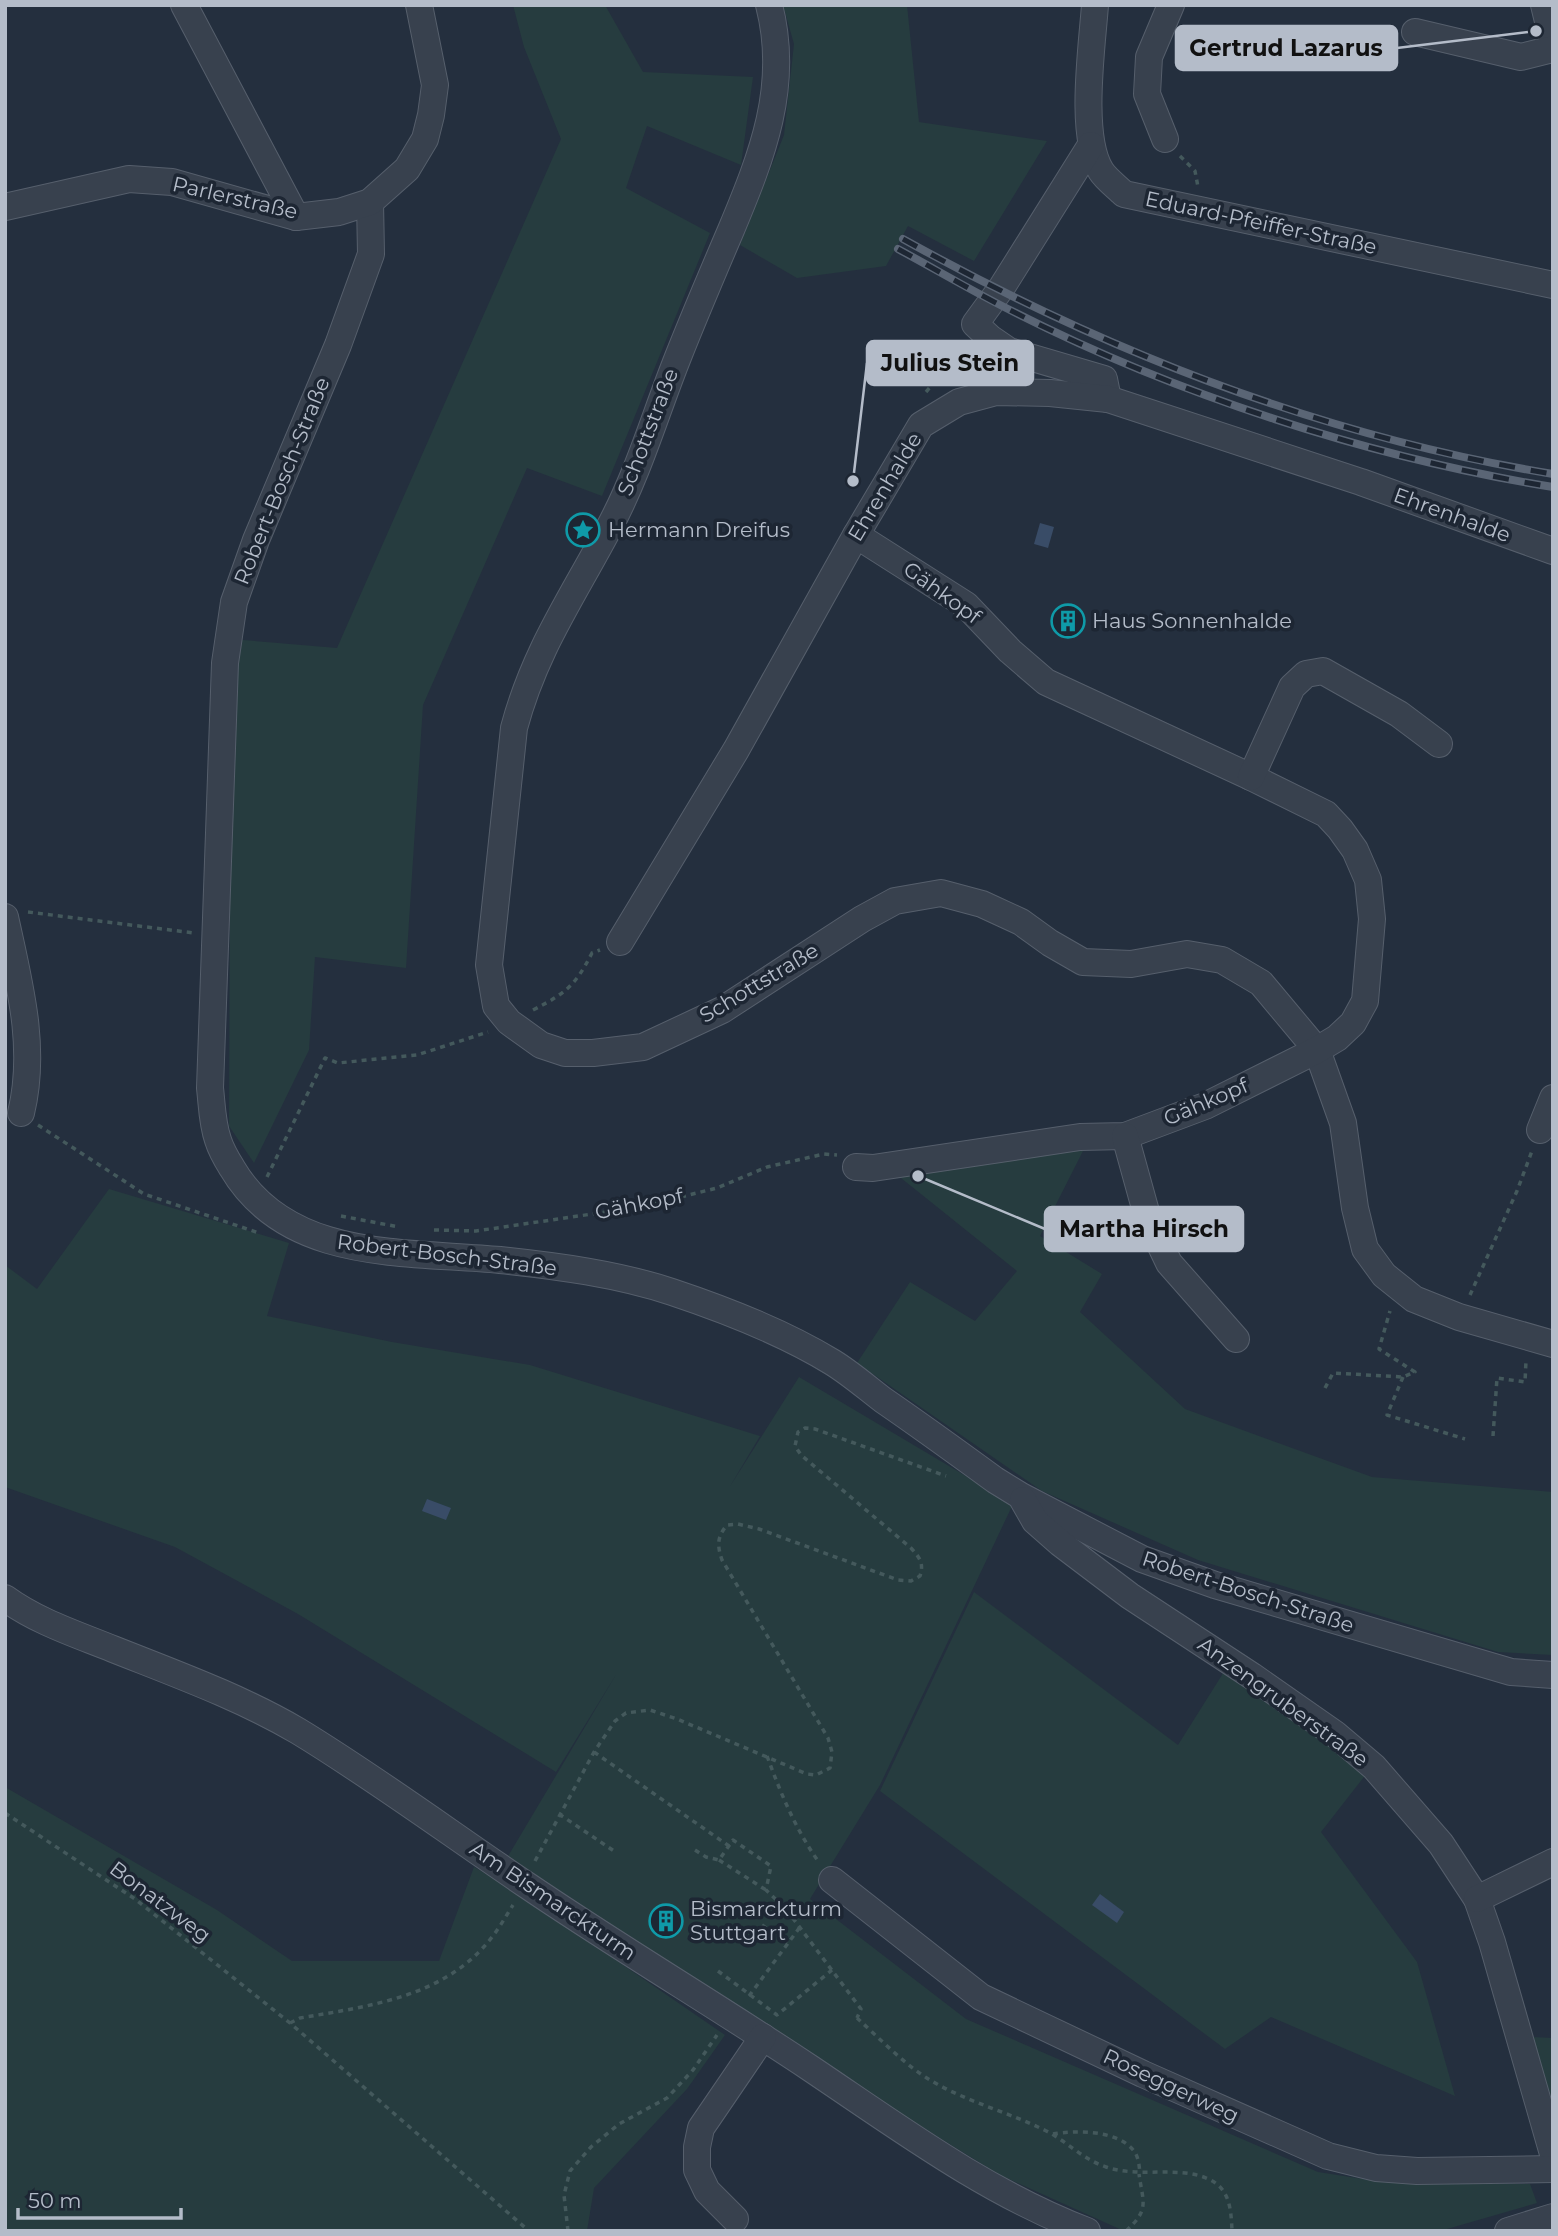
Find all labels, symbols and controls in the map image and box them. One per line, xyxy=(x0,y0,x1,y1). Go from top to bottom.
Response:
callout: Gertrud Lazarus xyxy=(1176,26,1397,70)
text: Gertrud Lazarus xyxy=(1189,34,1383,62)
street label: Parlerstraße xyxy=(170,171,300,224)
street label: Eduard-Pfeiffer-Straße xyxy=(1143,186,1379,259)
callout: Julius Stein xyxy=(867,341,1033,385)
text: Julius Stein xyxy=(880,349,1019,377)
street label: Schottstraße xyxy=(612,365,683,499)
street label: Robert-Bosch-Straße xyxy=(229,374,335,588)
street label: Ehrenhalde xyxy=(842,428,927,546)
street label: Ehrenhalde xyxy=(1390,482,1514,547)
place icon: Hermann Dreifus xyxy=(564,511,602,549)
place label: Hermann Dreifus xyxy=(608,517,790,542)
street label: Gähkopf xyxy=(899,556,987,630)
building icon: Haus Sonnenhalde xyxy=(1049,602,1087,640)
place label: Haus Sonnenhalde xyxy=(1092,608,1292,633)
street label: Schottstraße xyxy=(695,937,823,1028)
street label: Gähkopf xyxy=(1160,1072,1253,1131)
street label: Gähkopf xyxy=(593,1183,686,1224)
callout: Martha Hirsch xyxy=(1045,1207,1243,1251)
text: Martha Hirsch xyxy=(1059,1215,1229,1243)
street label: Robert-Bosch-Straße xyxy=(336,1229,558,1280)
street label: Robert-Bosch-Straße xyxy=(1139,1545,1357,1638)
street label: Anzengruberstraße xyxy=(1193,1631,1373,1772)
street label: Am Bismarckturm xyxy=(466,1836,641,1965)
street label: Bonatzweg xyxy=(105,1856,216,1948)
place label: Bismarckturm Stuttgart xyxy=(690,1896,842,1945)
building icon: Bismarckturm Stuttgart xyxy=(647,1902,685,1940)
street label: Roseggerweg xyxy=(1099,2043,1243,2128)
scale bar xyxy=(18,2176,180,2220)
text: 50 m xyxy=(28,2188,82,2213)

